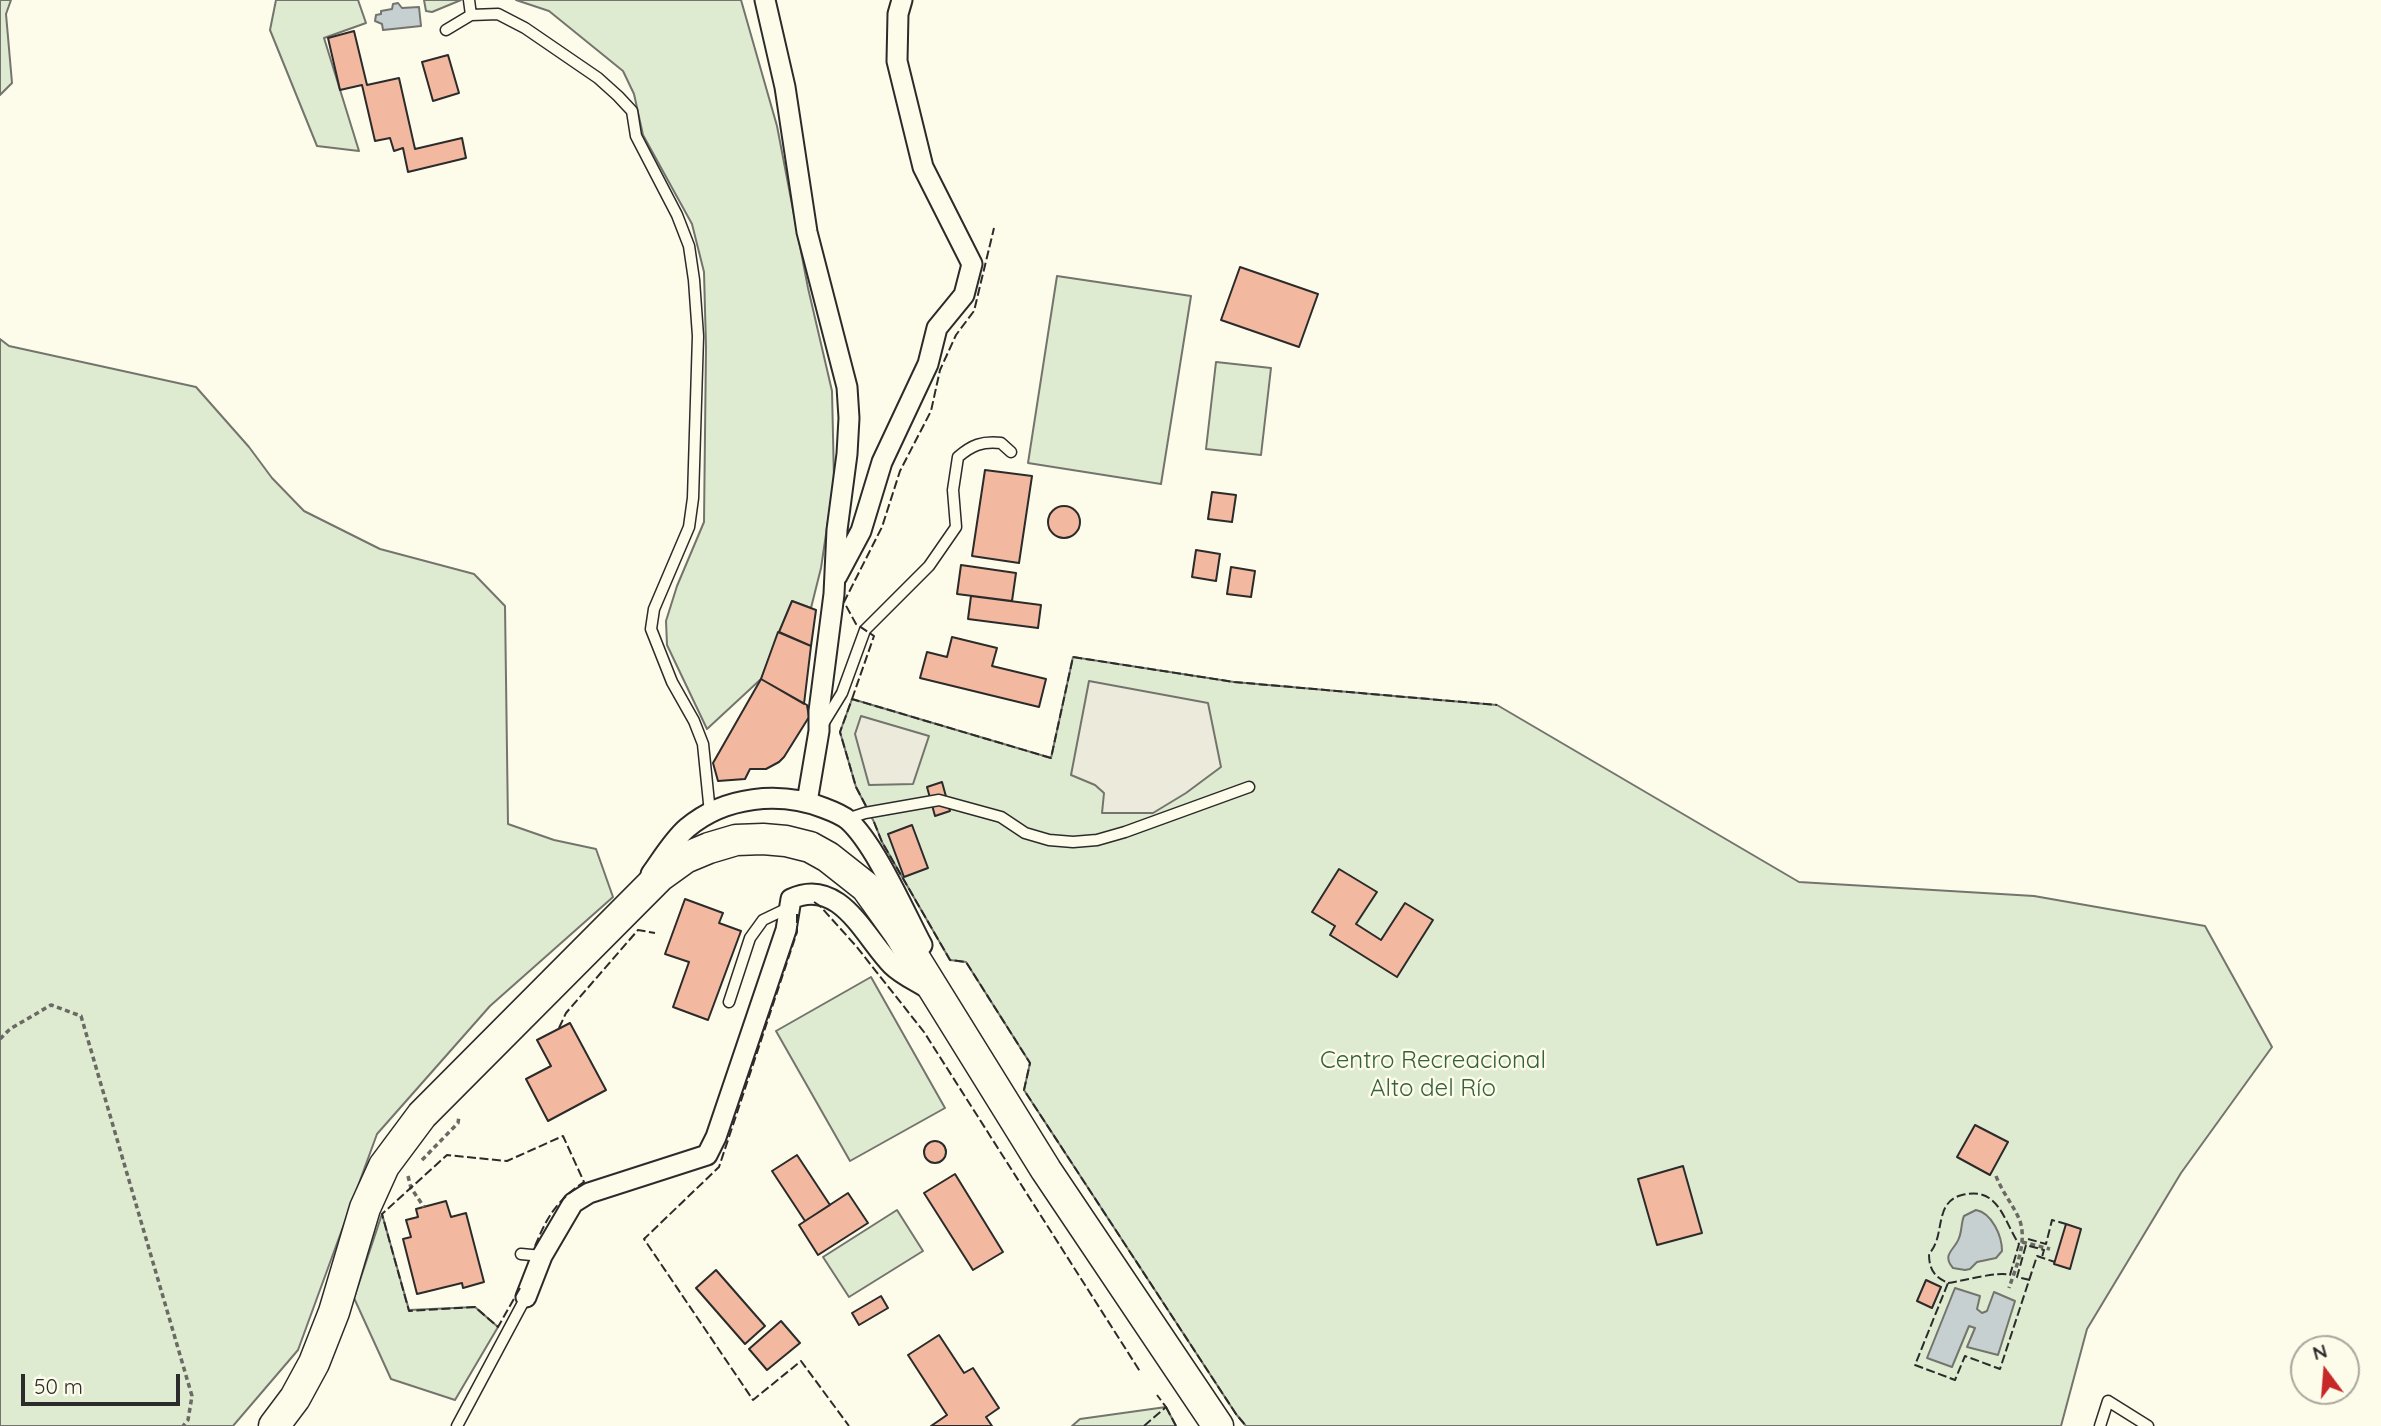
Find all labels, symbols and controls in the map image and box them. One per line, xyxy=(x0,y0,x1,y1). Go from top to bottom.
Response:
park label: Centro Recreacional Alto del Río xyxy=(1320,1047,1546,1103)
north arrow xyxy=(2290,1335,2360,1405)
text: N xyxy=(2310,1338,2330,1365)
scale bar xyxy=(24,1360,184,1404)
text: 50 m xyxy=(34,1373,83,1399)

